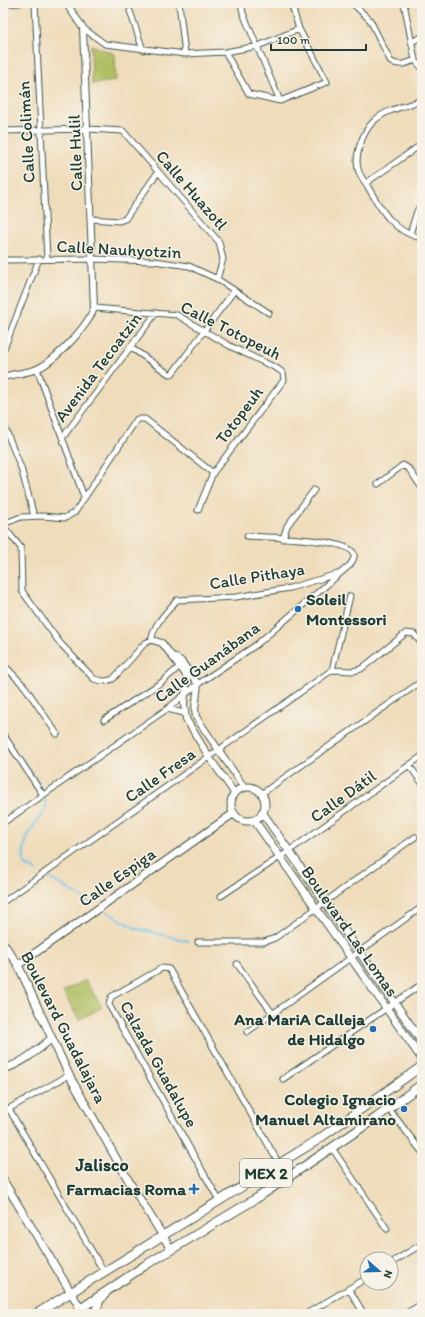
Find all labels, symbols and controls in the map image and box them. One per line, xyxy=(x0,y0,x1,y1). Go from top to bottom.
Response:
scale bar xyxy=(271,26,366,52)
text: 100 m xyxy=(277,33,310,47)
street label: Calle Colimán xyxy=(13,80,39,184)
street label: Calle Hulil xyxy=(64,114,86,192)
street label: Calle Huazotl xyxy=(152,146,232,234)
street label: Calle Nauhyotzin xyxy=(56,236,182,262)
street label: Calle Totopeuh xyxy=(178,296,285,364)
street label: Avenida Tecoatzin xyxy=(50,308,146,426)
street label: Totopeuh xyxy=(211,382,267,448)
street label: Calle Pithaya xyxy=(208,559,306,593)
place label: Soleil Montessori xyxy=(306,589,387,629)
marker: Soleil Montessori xyxy=(293,604,303,614)
street label: Calle Guanábana xyxy=(151,617,264,707)
street label: Calle Fresa xyxy=(121,743,199,807)
street label: Calle Dátil xyxy=(306,765,380,827)
street label: Calle Espiga xyxy=(75,843,159,911)
street label: Boulevard Las Lomas xyxy=(297,862,403,1000)
street label: Boulevard Guadalajara xyxy=(17,948,111,1106)
street label: Calzada Guadalupe xyxy=(116,997,202,1131)
place label: Ana MariA Calleja de Hidalgo xyxy=(233,1009,365,1050)
marker: Ana MariA Calleja de Hidalgo xyxy=(368,1024,378,1034)
place label: Colegio Ignacio Manuel Altamirano xyxy=(255,1089,396,1129)
marker: Colegio Ignacio Manuel Altamirano xyxy=(399,1104,409,1114)
district label: Jalisco xyxy=(74,1154,129,1176)
road number: MEX 2 xyxy=(240,1159,292,1187)
place label: Farmacias Roma xyxy=(66,1179,186,1199)
marker: Farmacias Roma xyxy=(189,1184,199,1194)
north arrow xyxy=(359,1251,399,1291)
text: N xyxy=(381,1269,395,1280)

